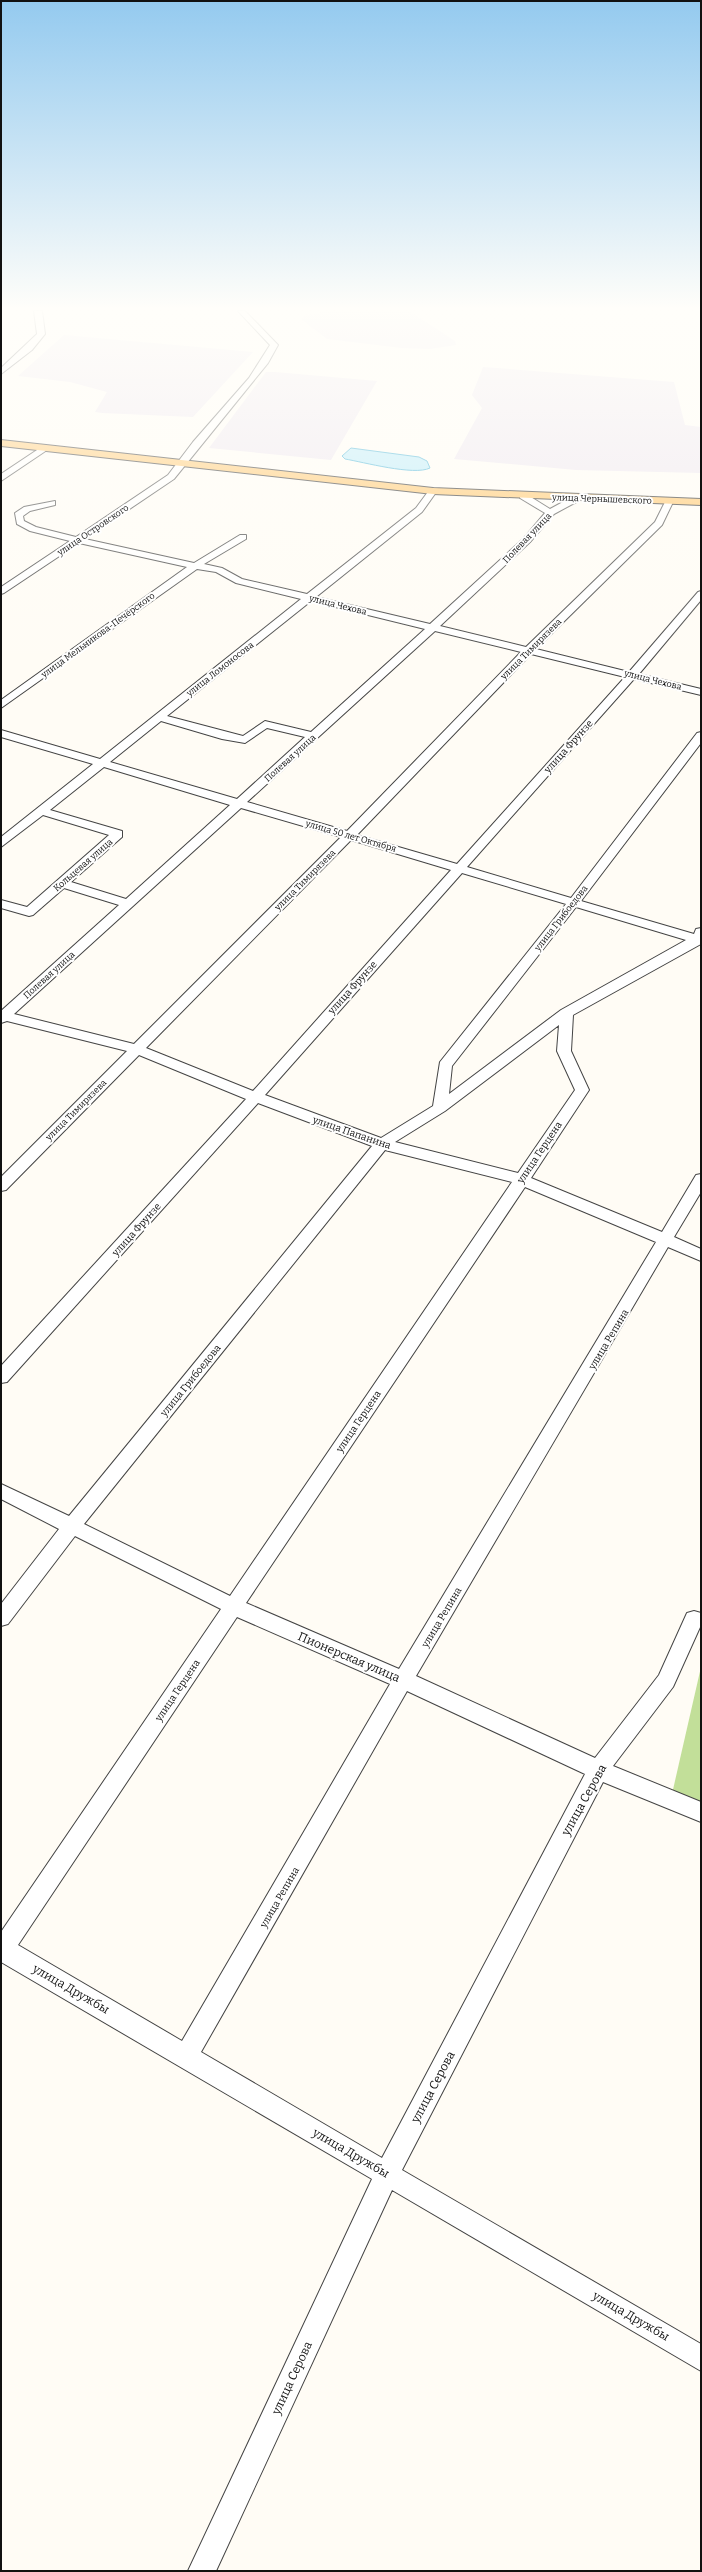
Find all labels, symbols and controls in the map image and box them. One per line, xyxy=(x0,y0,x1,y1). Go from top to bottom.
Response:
street label: улица Чернышевского xyxy=(551,492,652,506)
street label: улица Островского xyxy=(55,502,130,558)
street label: Полевая улица xyxy=(501,511,553,565)
street label: улица Мельникова-Печёрского xyxy=(38,590,157,680)
street label: улица Чехова xyxy=(307,593,368,617)
street label: улица Тимирязева xyxy=(498,617,563,682)
street label: улица Ломоносова xyxy=(184,640,256,699)
street label: улица Чехова xyxy=(622,668,683,692)
street label: улица Фрунзе xyxy=(541,718,596,776)
street label: Полевая улица xyxy=(262,732,318,784)
street label: улица 50 лет Октября xyxy=(304,818,398,854)
street label: Кольцевая улица xyxy=(51,837,115,893)
street label: улица Тимирязева xyxy=(272,848,337,913)
street label: улица Грибоедова xyxy=(532,883,590,953)
street label: Полевая улица xyxy=(21,949,77,1001)
street label: улица Фрунзе xyxy=(325,959,380,1017)
street label: улица Тимирязева xyxy=(43,1078,108,1143)
street label: улица Папанина xyxy=(310,1114,393,1152)
street label: улица Герцена xyxy=(514,1119,565,1186)
street label: улица Фрунзе xyxy=(109,1201,164,1259)
street label: улица Репина xyxy=(586,1307,632,1373)
street label: улица Грибоедова xyxy=(157,1341,224,1420)
street label: улица Герцена xyxy=(333,1388,384,1455)
street label: улица Репина xyxy=(419,1585,465,1651)
street label: Пионерская улица xyxy=(296,1629,403,1685)
street label: улица Герцена xyxy=(152,1657,203,1724)
street label: улица Серова xyxy=(558,1762,610,1839)
street label: улица Репина xyxy=(257,1865,302,1931)
street label: улица Дружбы xyxy=(29,1961,112,2017)
street label: улица Серова xyxy=(408,2048,458,2126)
street label: улица Дружбы xyxy=(309,2125,392,2181)
street label: улица Дружбы xyxy=(589,2288,672,2344)
street label: улица Серова xyxy=(269,2339,315,2418)

